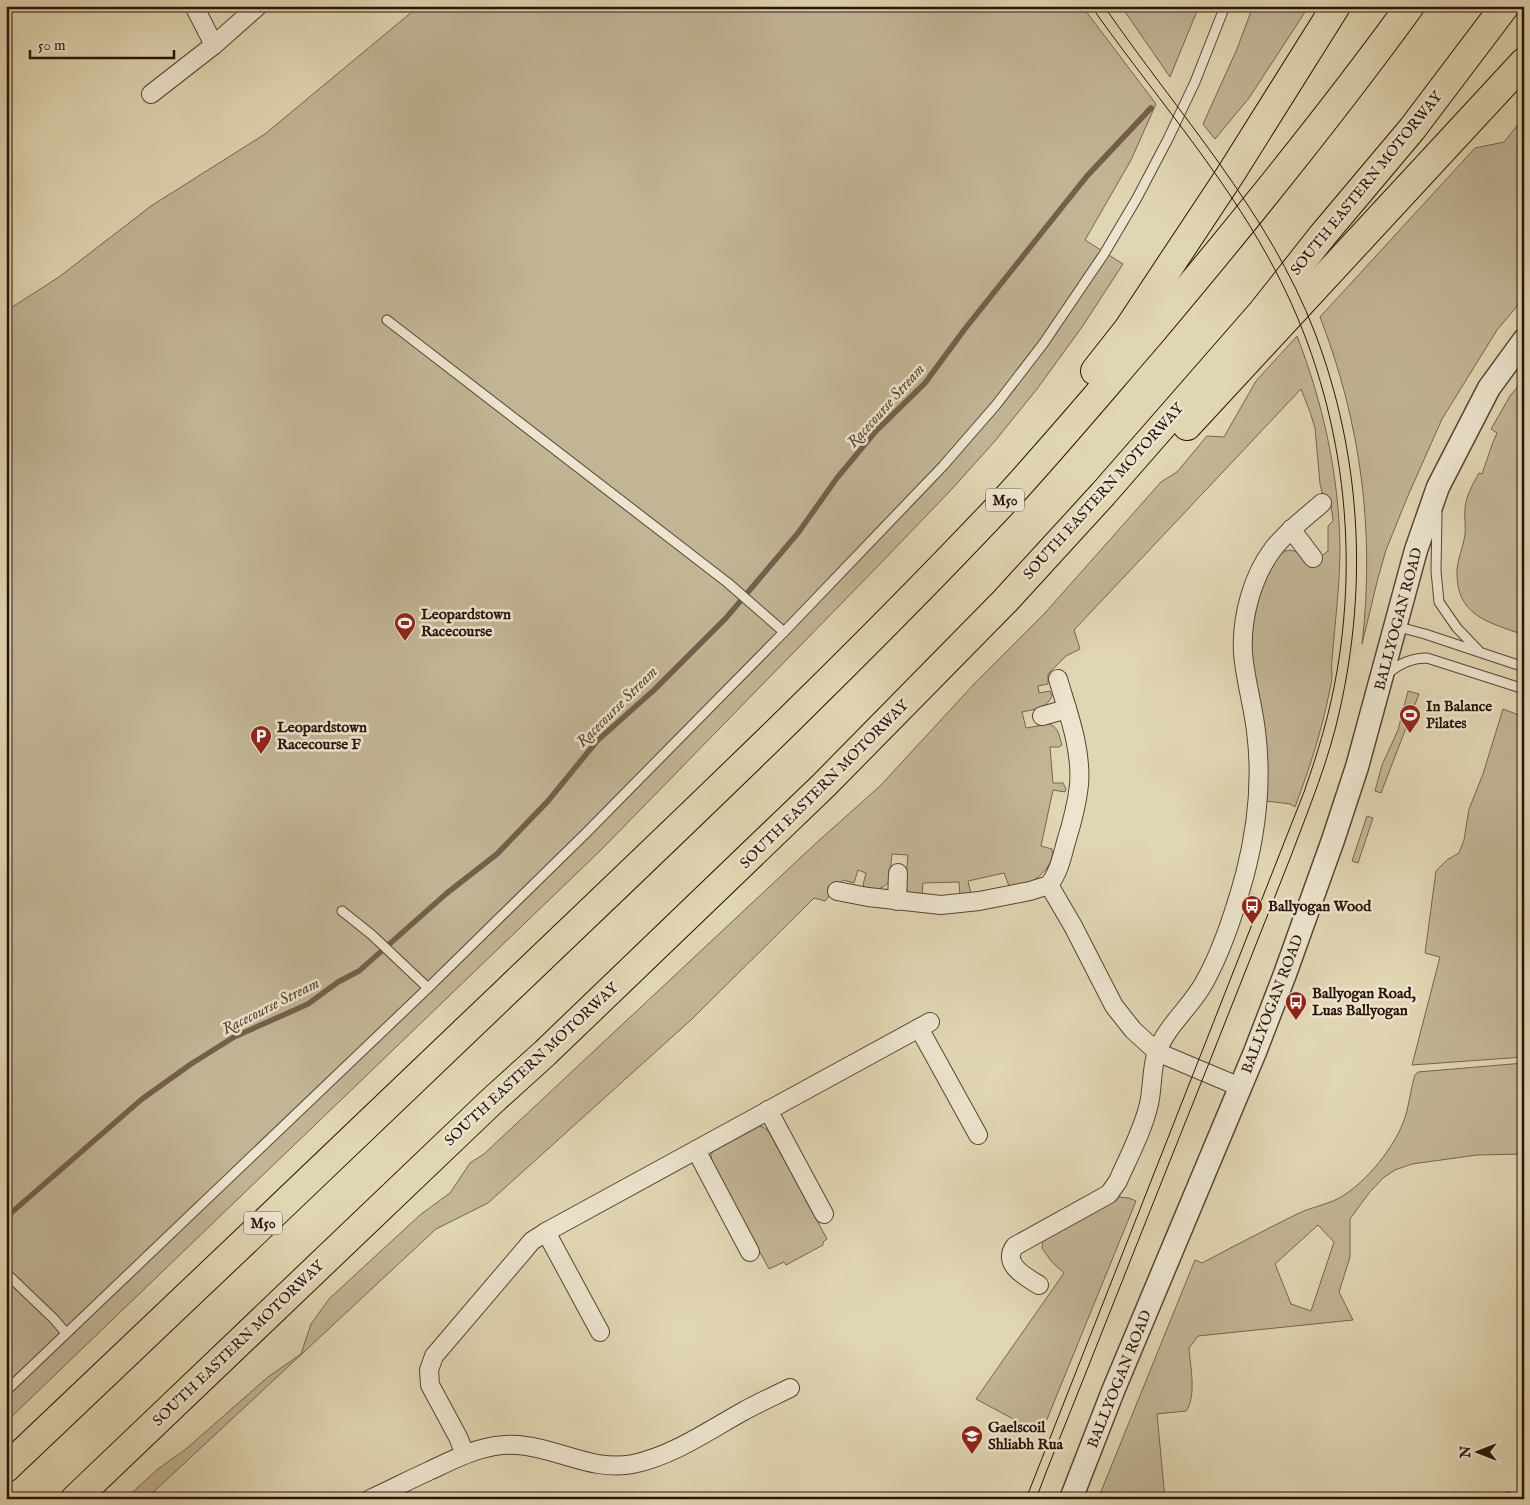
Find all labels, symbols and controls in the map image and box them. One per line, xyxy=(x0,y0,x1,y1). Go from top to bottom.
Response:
scale bar xyxy=(30,28,174,60)
text: 50 m xyxy=(38,36,66,55)
street label: SOUTH EASTERN MOTORWAY xyxy=(1286,87,1447,279)
water label: Racecourse Stream xyxy=(843,360,930,453)
street label: SOUTH EASTERN MOTORWAY xyxy=(1019,399,1188,584)
road number: M50 xyxy=(986,488,1024,512)
street label: BALLYOGAN ROAD xyxy=(1370,546,1427,693)
place label: Leopardstown Racecourse xyxy=(421,605,511,641)
sports icon: Leopardstown Racecourse xyxy=(393,611,417,642)
water label: Racecourse Stream xyxy=(573,663,662,752)
street label: SOUTH EASTERN MOTORWAY xyxy=(736,695,913,873)
place label: In Balance Pilates xyxy=(1426,697,1492,733)
sports icon: In Balance Pilates xyxy=(1398,703,1422,734)
place label: Leopardstown Racecourse F xyxy=(277,718,367,754)
parking icon: Leopardstown Racecourse F xyxy=(249,724,273,755)
bus stop icon: Ballyogan Wood xyxy=(1240,894,1264,925)
place label: Ballyogan Wood xyxy=(1268,897,1372,916)
street label: BALLYOGAN ROAD xyxy=(1237,932,1308,1076)
water label: Racecourse Stream xyxy=(219,974,323,1040)
street label: SOUTH EASTERN MOTORWAY xyxy=(440,978,623,1150)
place label: Ballyogan Road, Luas Ballyogan xyxy=(1312,984,1416,1020)
bus stop icon: Ballyogan Road, Luas Ballyogan xyxy=(1284,990,1308,1021)
road number: M50 xyxy=(244,1212,282,1234)
street label: SOUTH EASTERN MOTORWAY xyxy=(149,1256,329,1430)
street label: BALLYOGAN ROAD xyxy=(1083,1307,1156,1451)
place label: Gaelscoil Shliabh Rua xyxy=(988,1418,1064,1454)
school or university icon: Gaelscoil Shliabh Rua xyxy=(960,1424,984,1455)
north arrow xyxy=(1452,1428,1502,1478)
text: N xyxy=(1457,1446,1475,1459)

